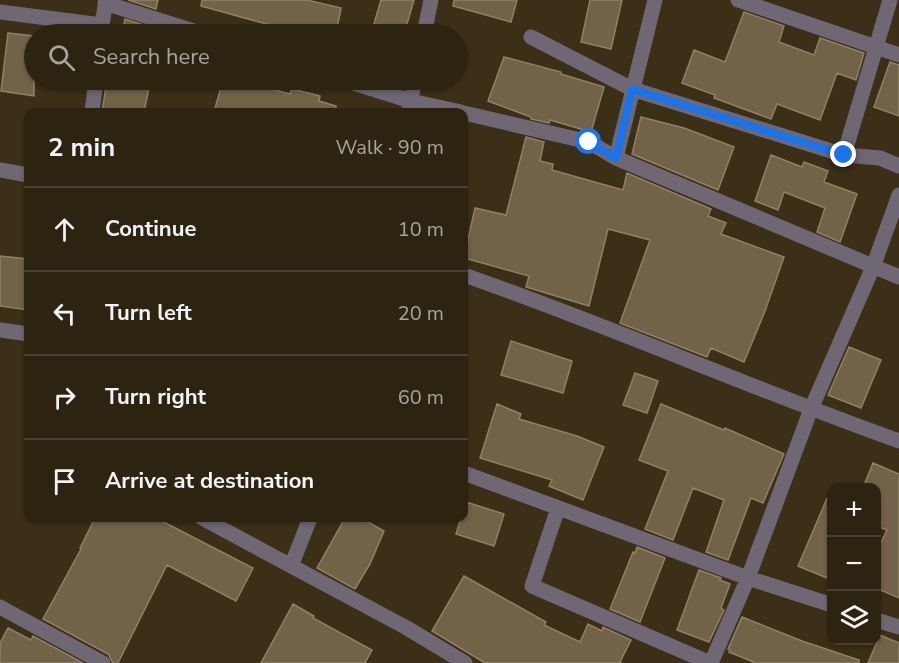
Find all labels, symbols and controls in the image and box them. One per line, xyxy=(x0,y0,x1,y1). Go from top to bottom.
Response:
search box xyxy=(24,24,468,90)
icon: search xyxy=(45,41,78,74)
text: Search here xyxy=(93,42,210,72)
route start xyxy=(575,128,601,154)
text: 2 min xyxy=(48,130,115,165)
text: Walk · 90 m xyxy=(336,134,444,161)
route end xyxy=(830,141,856,167)
icon: ahead xyxy=(48,213,81,246)
text: Continue xyxy=(105,214,196,244)
text: 10 m xyxy=(398,216,444,243)
icon: left xyxy=(48,297,81,330)
text: Turn left xyxy=(105,298,192,328)
text: 20 m xyxy=(398,300,444,327)
icon: right xyxy=(48,381,81,414)
text: Turn right xyxy=(105,382,206,412)
text: 60 m xyxy=(398,384,444,411)
icon: arrive xyxy=(48,465,81,498)
text: Arrive at destination xyxy=(105,466,314,496)
map controls xyxy=(827,483,881,645)
button: + xyxy=(827,483,881,537)
button: − xyxy=(827,537,881,591)
button: layers xyxy=(827,591,881,645)

